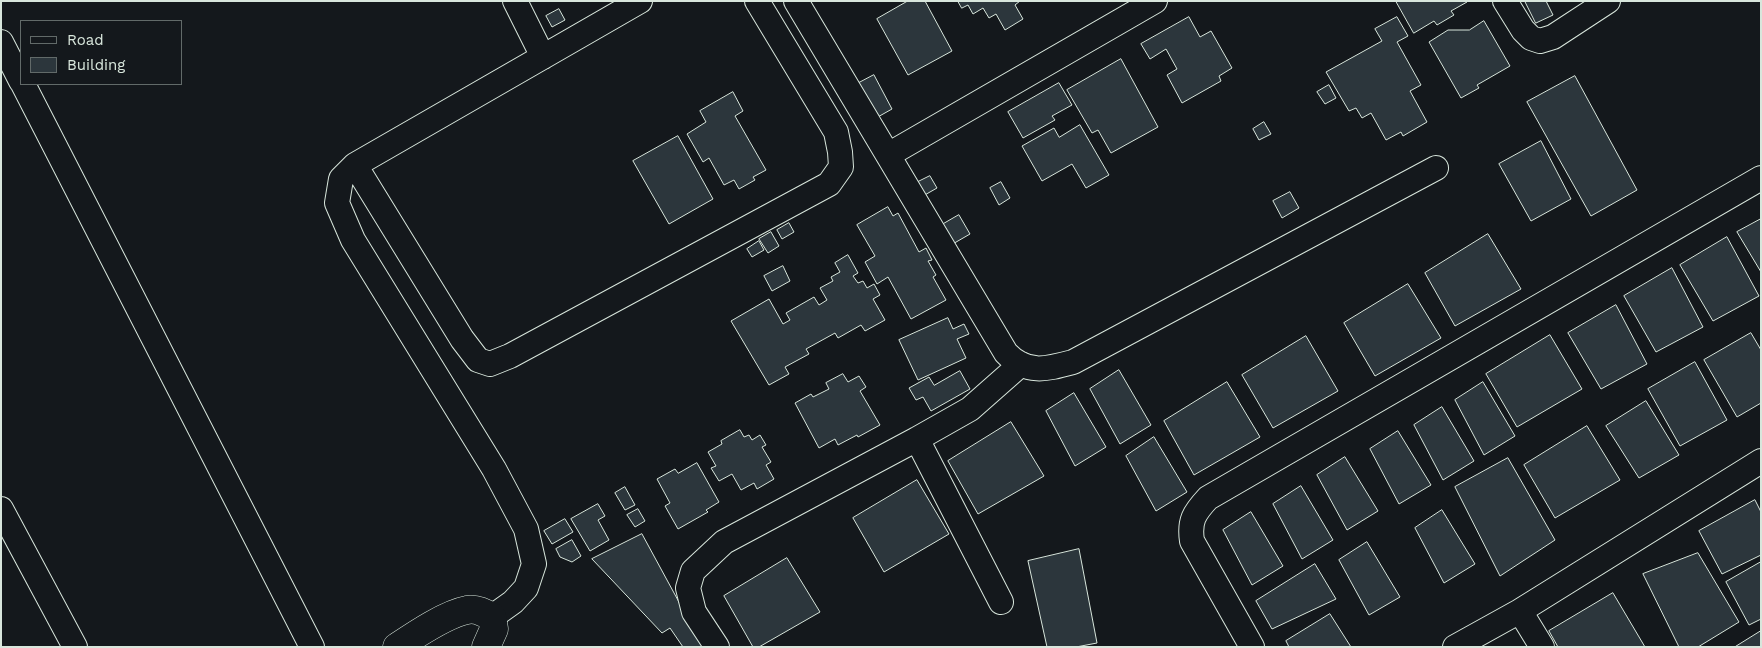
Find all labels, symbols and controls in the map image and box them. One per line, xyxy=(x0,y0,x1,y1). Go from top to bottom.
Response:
legend xyxy=(20,20,182,85)
text: Road xyxy=(67,31,104,49)
text: Building xyxy=(67,56,125,74)

